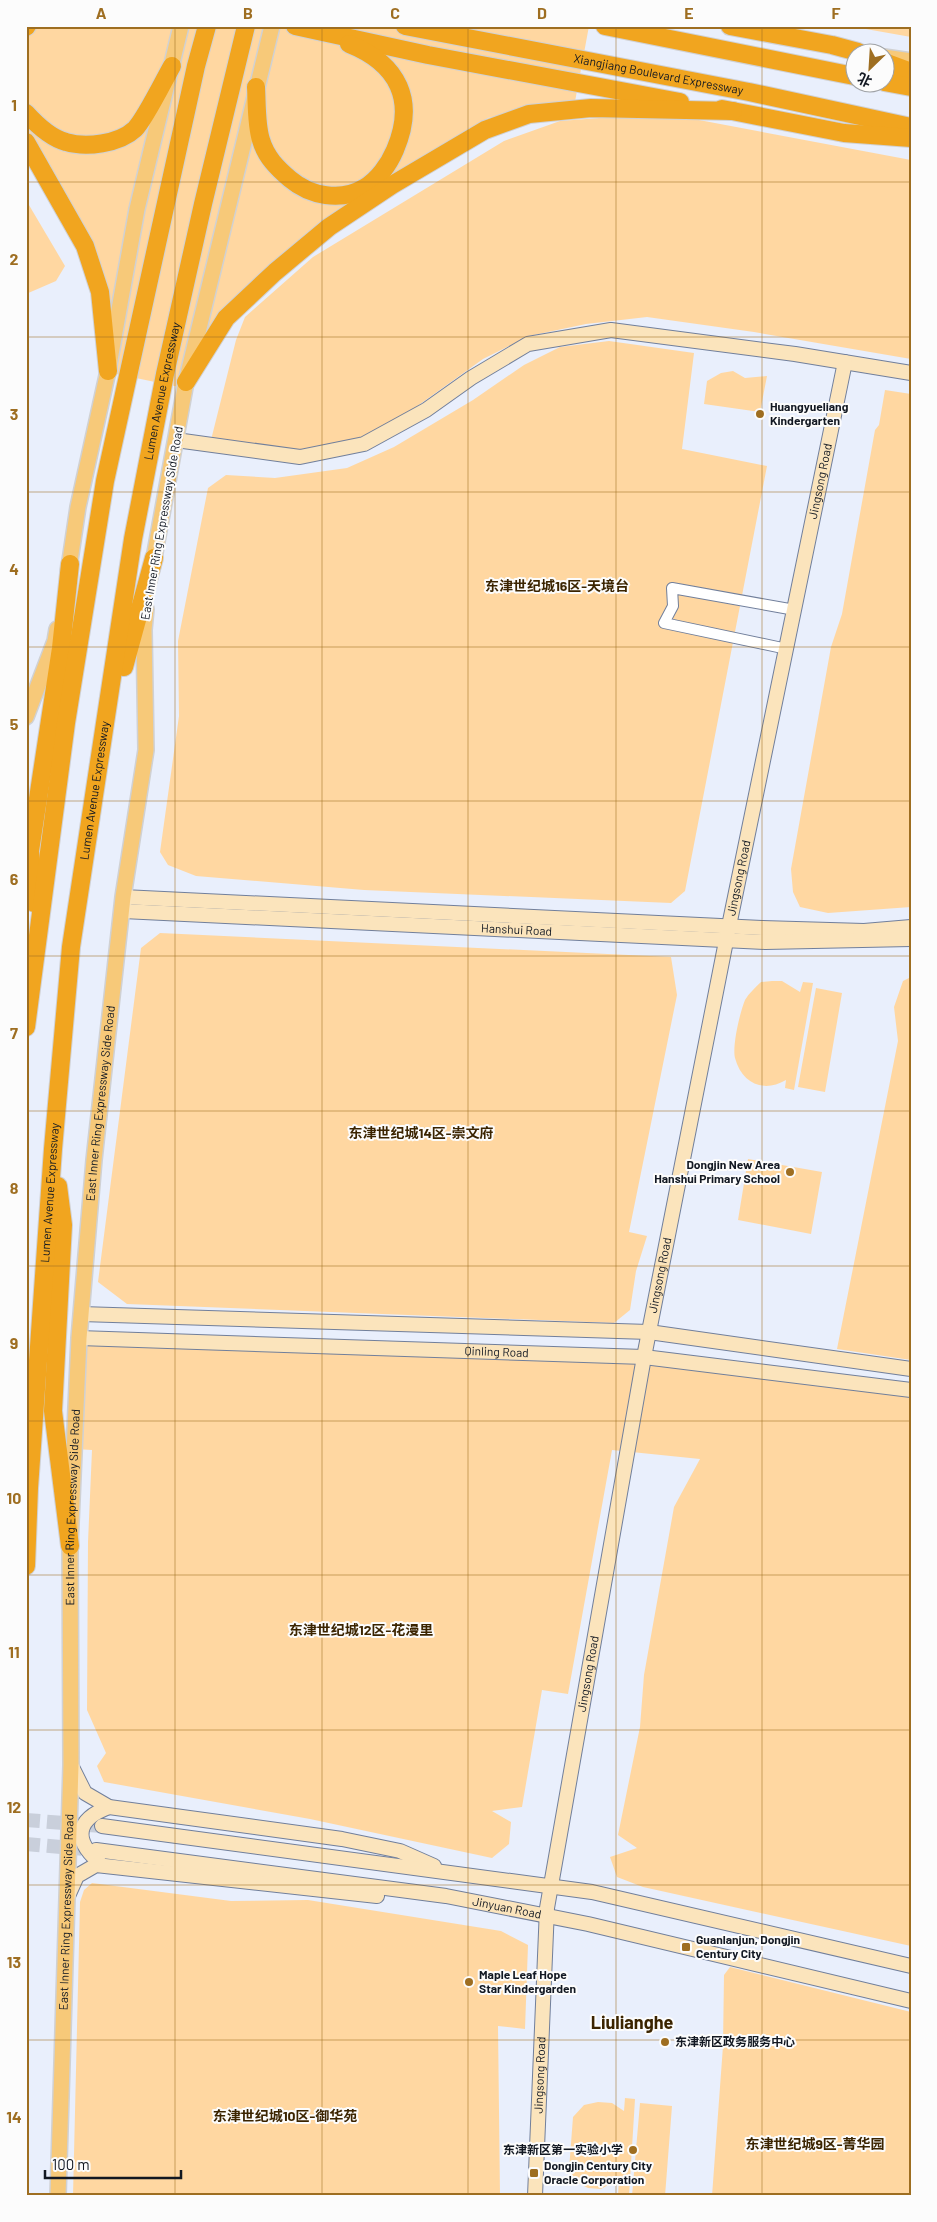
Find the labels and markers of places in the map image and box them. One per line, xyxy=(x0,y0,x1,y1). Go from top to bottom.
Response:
place label: Huangyueliang Kindergarten xyxy=(770,399,849,427)
marker: Huangyueliang Kindergarten xyxy=(754,408,766,420)
place label: Dongjin New Area Hanshui Primary School xyxy=(654,1157,780,1185)
marker: Dongjin New Area Hanshui Primary School xyxy=(784,1166,796,1178)
place label: Guanlanjun, Dongjin Century City xyxy=(696,1932,800,1960)
marker: Guanlanjun, Dongjin Century City xyxy=(680,1941,692,1953)
place label: Maple Leaf Hope Star Kindergarden xyxy=(479,1967,576,1995)
marker: Maple Leaf Hope Star Kindergarden xyxy=(463,1976,475,1988)
place label: 东津新区政务服务中心 xyxy=(675,2034,795,2048)
marker: 东津新区政务服务中心 xyxy=(659,2036,671,2048)
place label: 东津新区第一实验小学 xyxy=(503,2142,623,2156)
marker: 东津新区第一实验小学 xyxy=(627,2144,639,2156)
place label: Dongjin Century City Oracle Corporation xyxy=(544,2158,652,2186)
marker: Dongjin Century City Oracle Corporation xyxy=(528,2167,540,2179)

